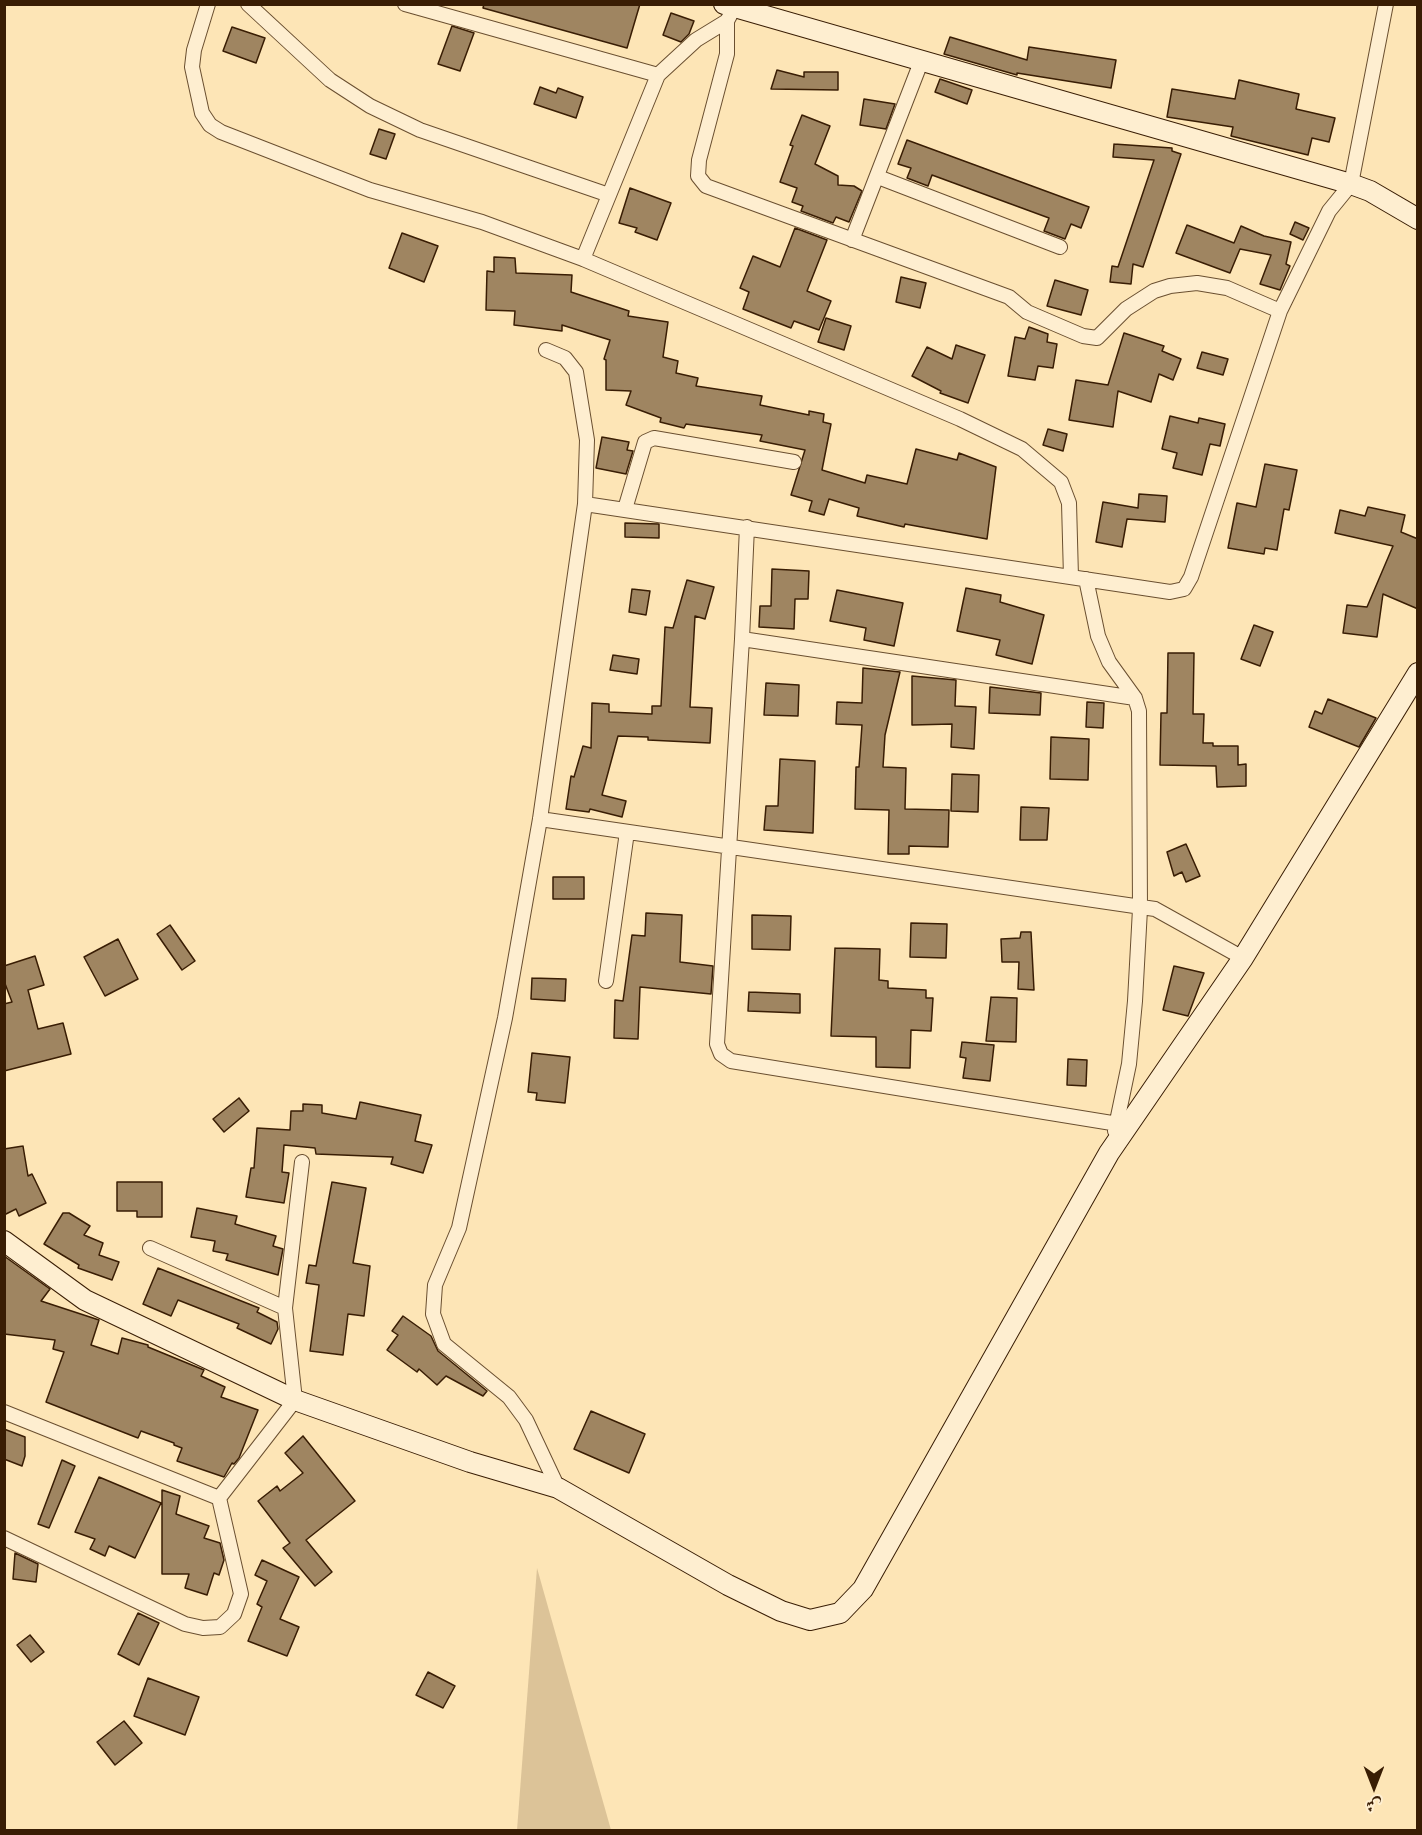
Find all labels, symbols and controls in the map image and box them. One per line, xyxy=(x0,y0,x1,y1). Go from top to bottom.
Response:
north arrow xyxy=(1344,1757,1404,1817)
text: ش xyxy=(1366,1794,1382,1816)

